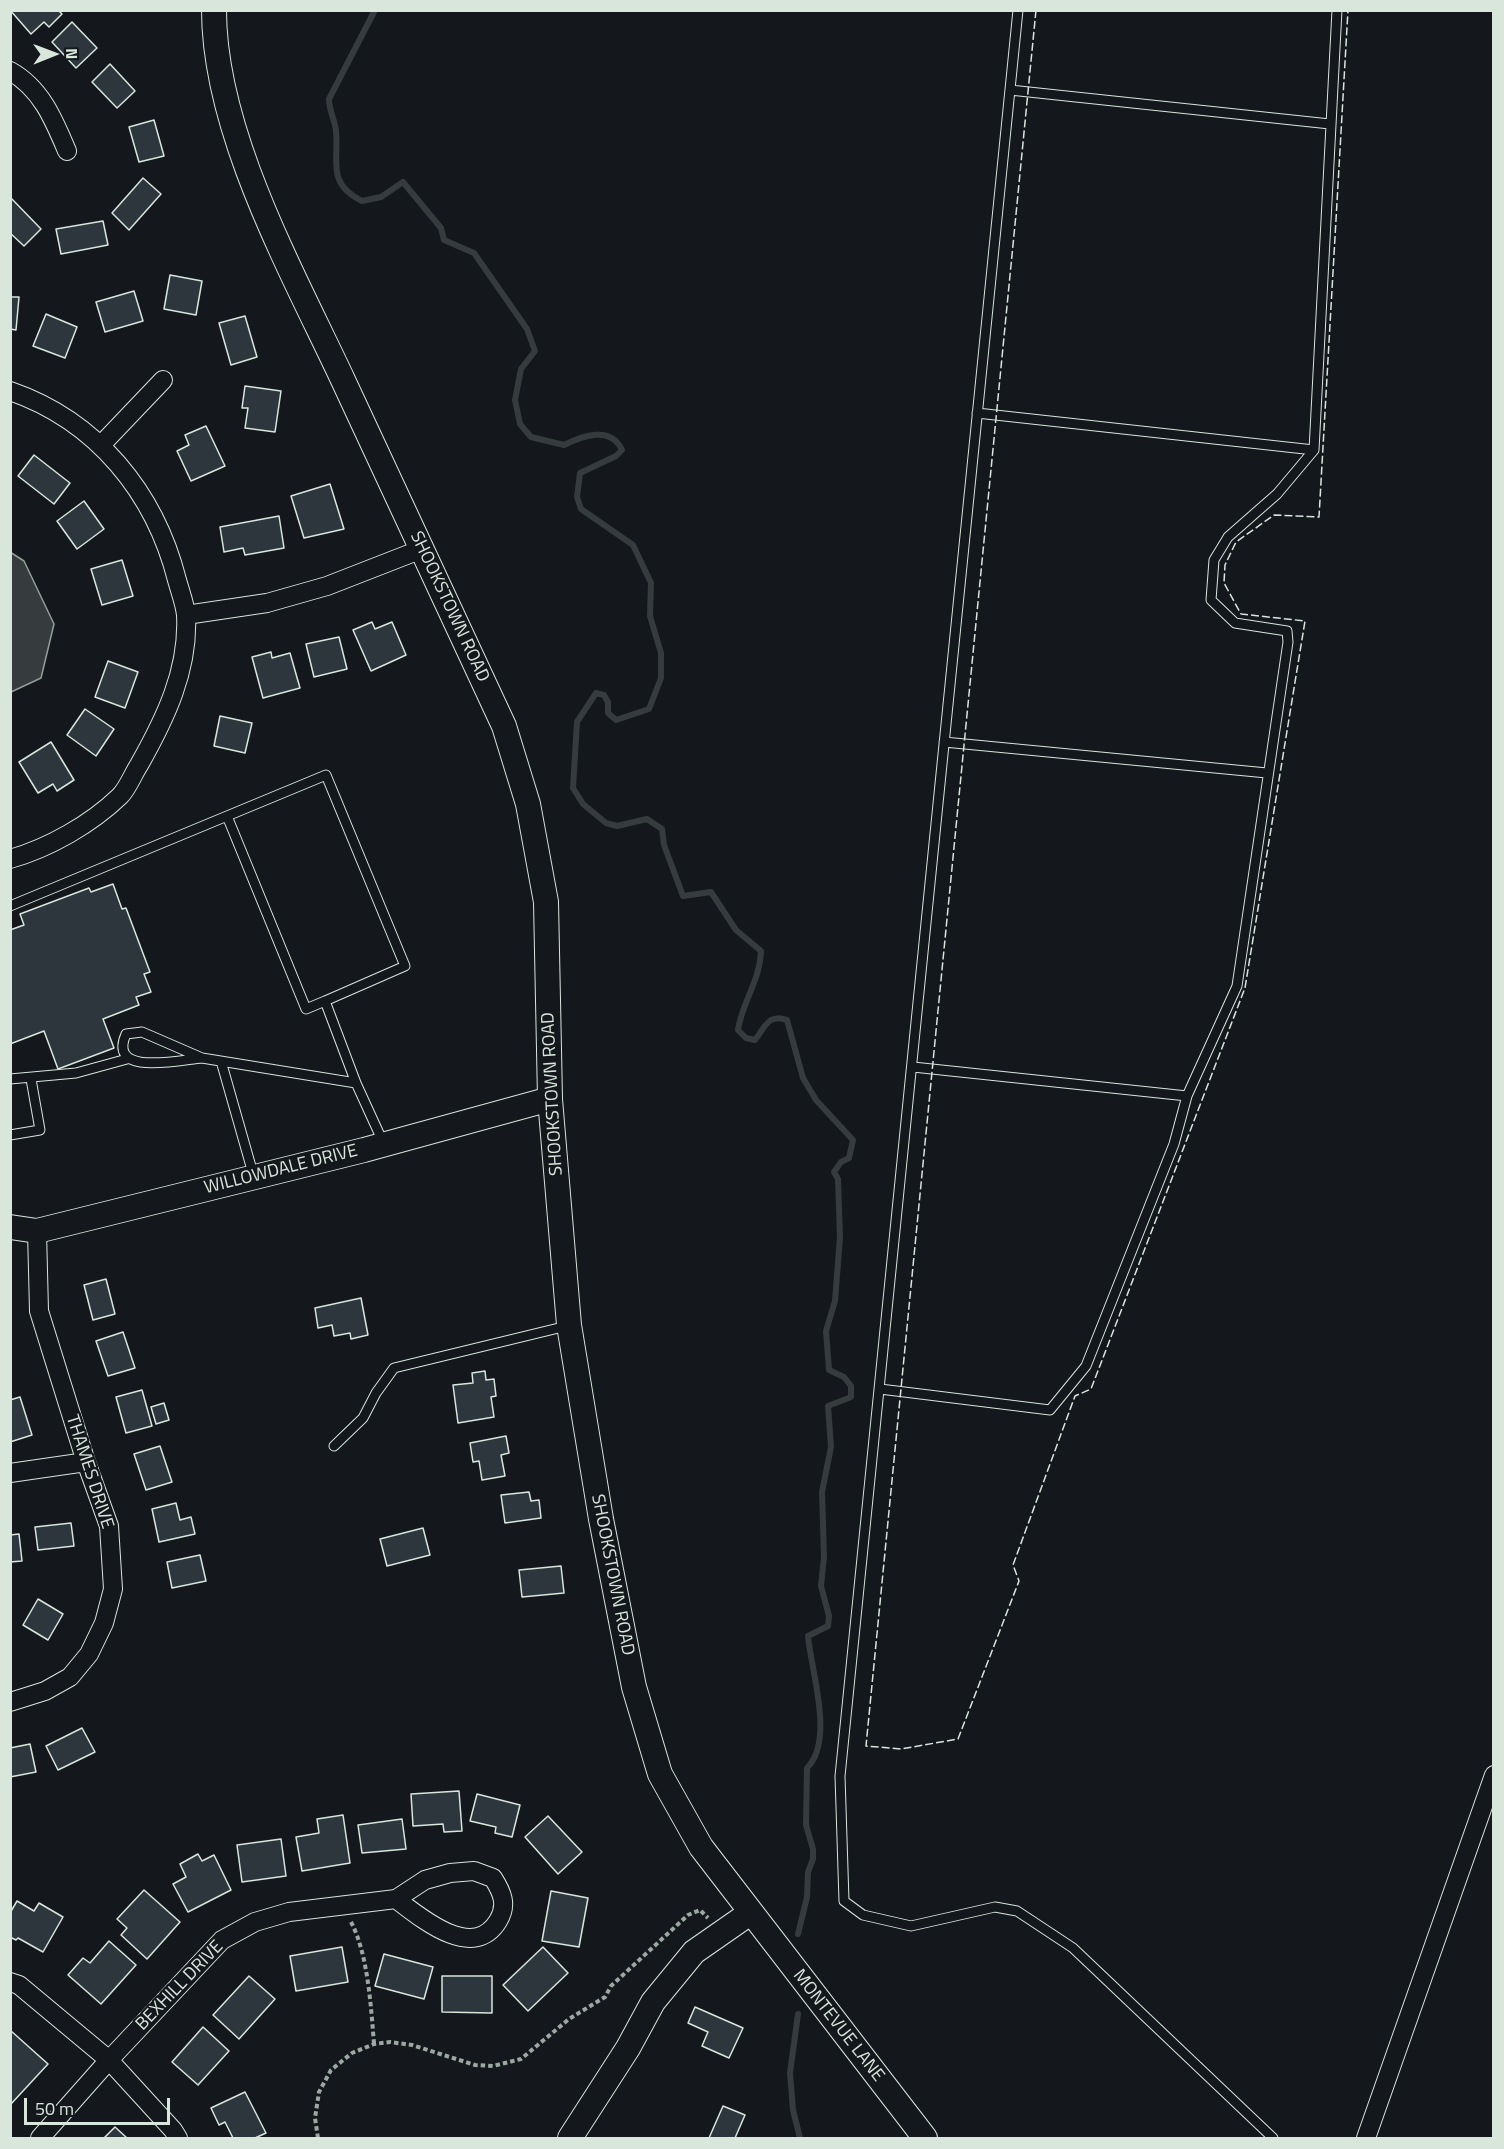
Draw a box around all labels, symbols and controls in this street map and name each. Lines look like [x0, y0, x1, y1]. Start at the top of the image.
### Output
north arrow [24, 24, 84, 84]
text: N [60, 48, 84, 59]
street label: SHOOKSTOWN ROAD [405, 528, 493, 686]
street label: SHOOKSTOWN ROAD [538, 1012, 568, 1176]
street label: WILLOWDALE DRIVE [202, 1141, 360, 1199]
street label: THAMES DRIVE [60, 1412, 118, 1532]
street label: SHOOKSTOWN ROAD [586, 1493, 638, 1657]
street label: BEXHILL DRIVE [132, 1937, 228, 2035]
street label: MONTEVUE LANE [788, 1966, 888, 2086]
scale bar [27, 2086, 172, 2124]
text: 50 m [35, 2095, 74, 2122]

